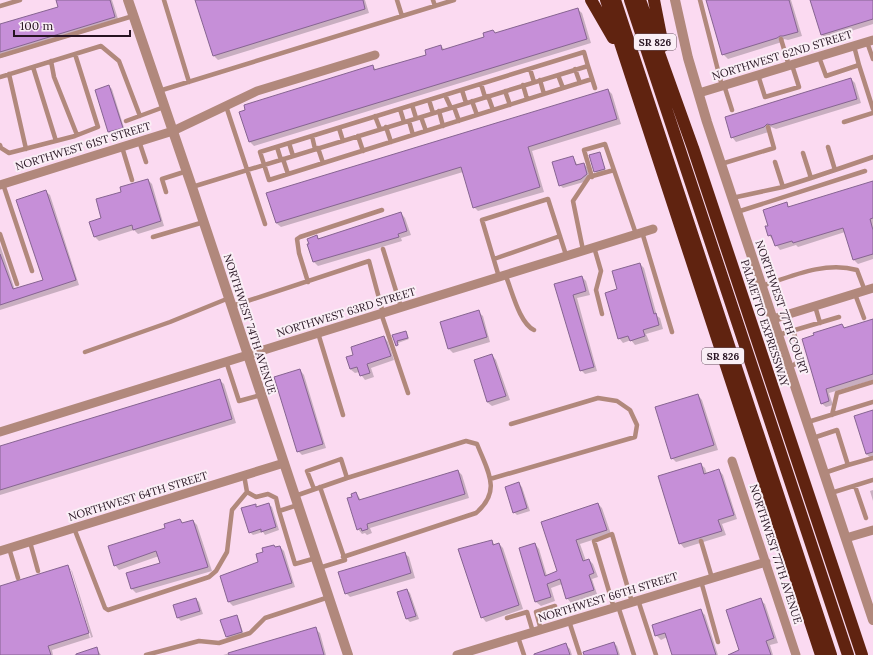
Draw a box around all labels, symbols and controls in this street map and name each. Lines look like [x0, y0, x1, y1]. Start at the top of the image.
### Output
scale bar [14, 12, 130, 38]
text: 100 m [20, 18, 53, 33]
street label: NORTHWEST 62ND STREET [710, 27, 854, 83]
road number: SR 826 [634, 34, 676, 50]
street label: NORTHWEST 61ST STREET [14, 119, 152, 173]
street label: NORTHWEST 77TH COURT [752, 238, 812, 376]
street label: NORTHWEST 74TH AVENUE [221, 252, 279, 396]
street label: PALMETTO EXPRESSWAY [738, 258, 793, 389]
street label: NORTHWEST 63RD STREET [275, 284, 417, 340]
road number: SR 826 [702, 348, 744, 364]
street label: NORTHWEST 64TH STREET [67, 468, 209, 524]
street label: NORTHWEST 77TH AVENUE [747, 482, 805, 626]
street label: NORTHWEST 66TH STREET [536, 569, 680, 625]

